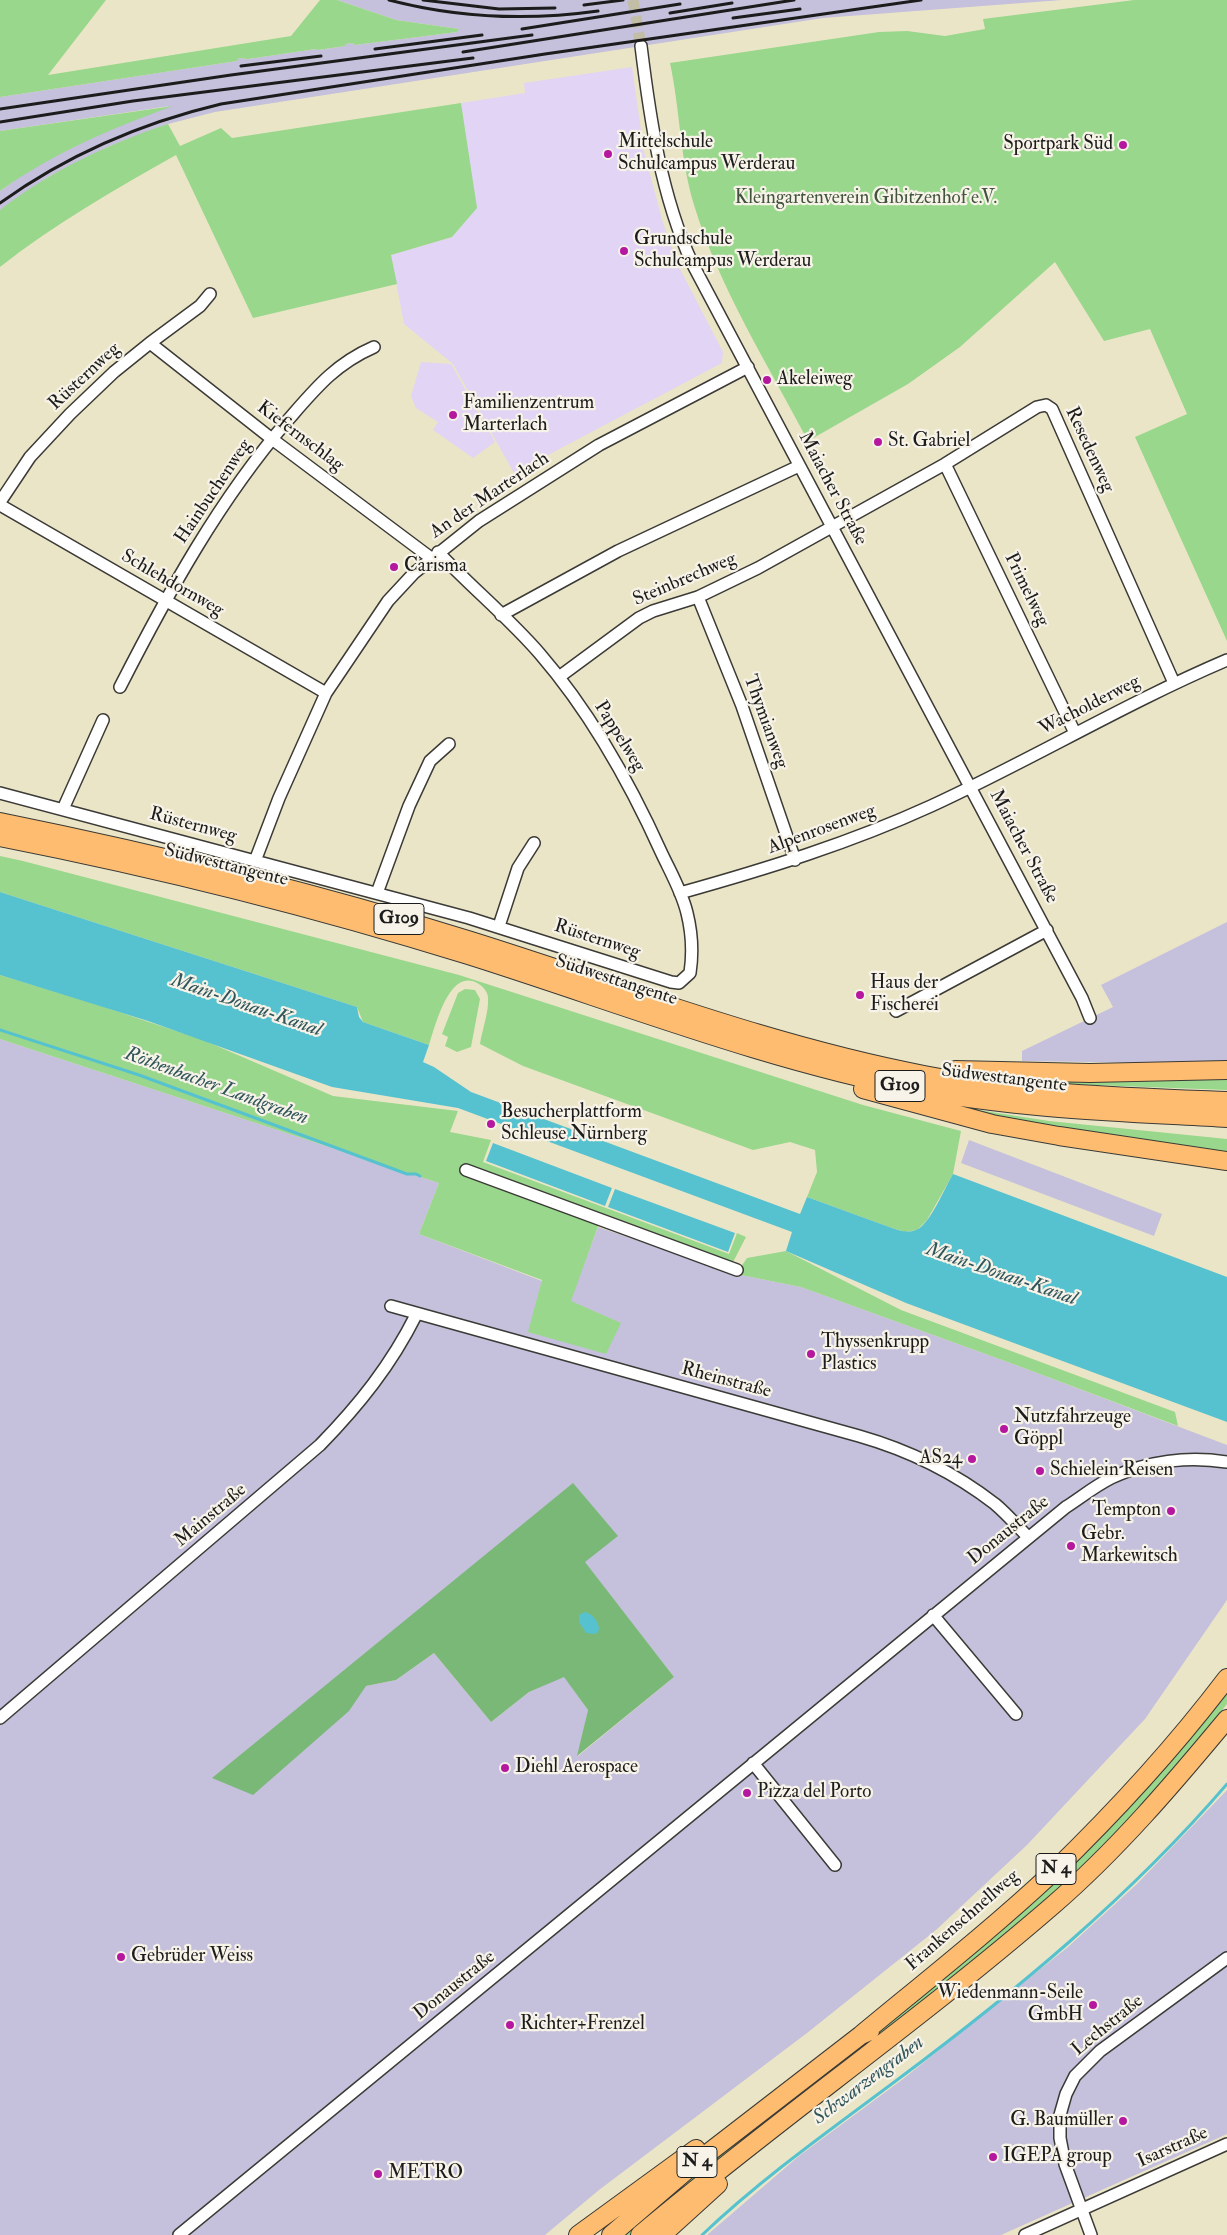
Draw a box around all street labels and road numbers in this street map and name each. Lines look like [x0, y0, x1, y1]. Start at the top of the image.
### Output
street label: Rüsternweg [45, 338, 125, 416]
street label: Kiefernschlag [252, 397, 348, 477]
street label: Resedenweg [1059, 404, 1119, 496]
street label: Maiacher Straße [792, 428, 872, 550]
street label: Hainbuchenweg [171, 435, 257, 549]
street label: An der Marterlach [426, 448, 554, 544]
street label: Schlehdornweg [117, 545, 227, 623]
street label: Steinbrechweg [630, 548, 740, 612]
street label: Primelweg [998, 549, 1054, 631]
street label: Wacholderweg [1036, 671, 1144, 741]
street label: Thymianweg [737, 672, 793, 772]
street label: Pappelweg [588, 697, 650, 777]
street label: Maiacher Straße [983, 786, 1063, 908]
street label: Alpenrosenweg [765, 800, 879, 860]
street label: Rüsternweg [147, 803, 239, 849]
street label: Südwesttangente [162, 840, 290, 892]
road number: G109 [374, 904, 424, 934]
street label: Rüsternweg [551, 915, 643, 965]
street label: Südwesttangente [552, 951, 680, 1011]
street label: Südwesttangente [940, 1060, 1068, 1098]
road number: G109 [875, 1070, 925, 1102]
street label: Rheinstraße [679, 1358, 773, 1404]
street label: Mainstraße [170, 1479, 252, 1553]
street label: Donaustraße [964, 1491, 1054, 1571]
road number: N 4 [1036, 1854, 1076, 1885]
street label: Frankenschnellweg [902, 1865, 1024, 1977]
street label: Donaustraße [410, 1946, 500, 2026]
street label: Lechstraße [1068, 1990, 1148, 2062]
street label: Isarstraße [1134, 2122, 1212, 2174]
road number: N 4 [677, 2146, 717, 2178]

